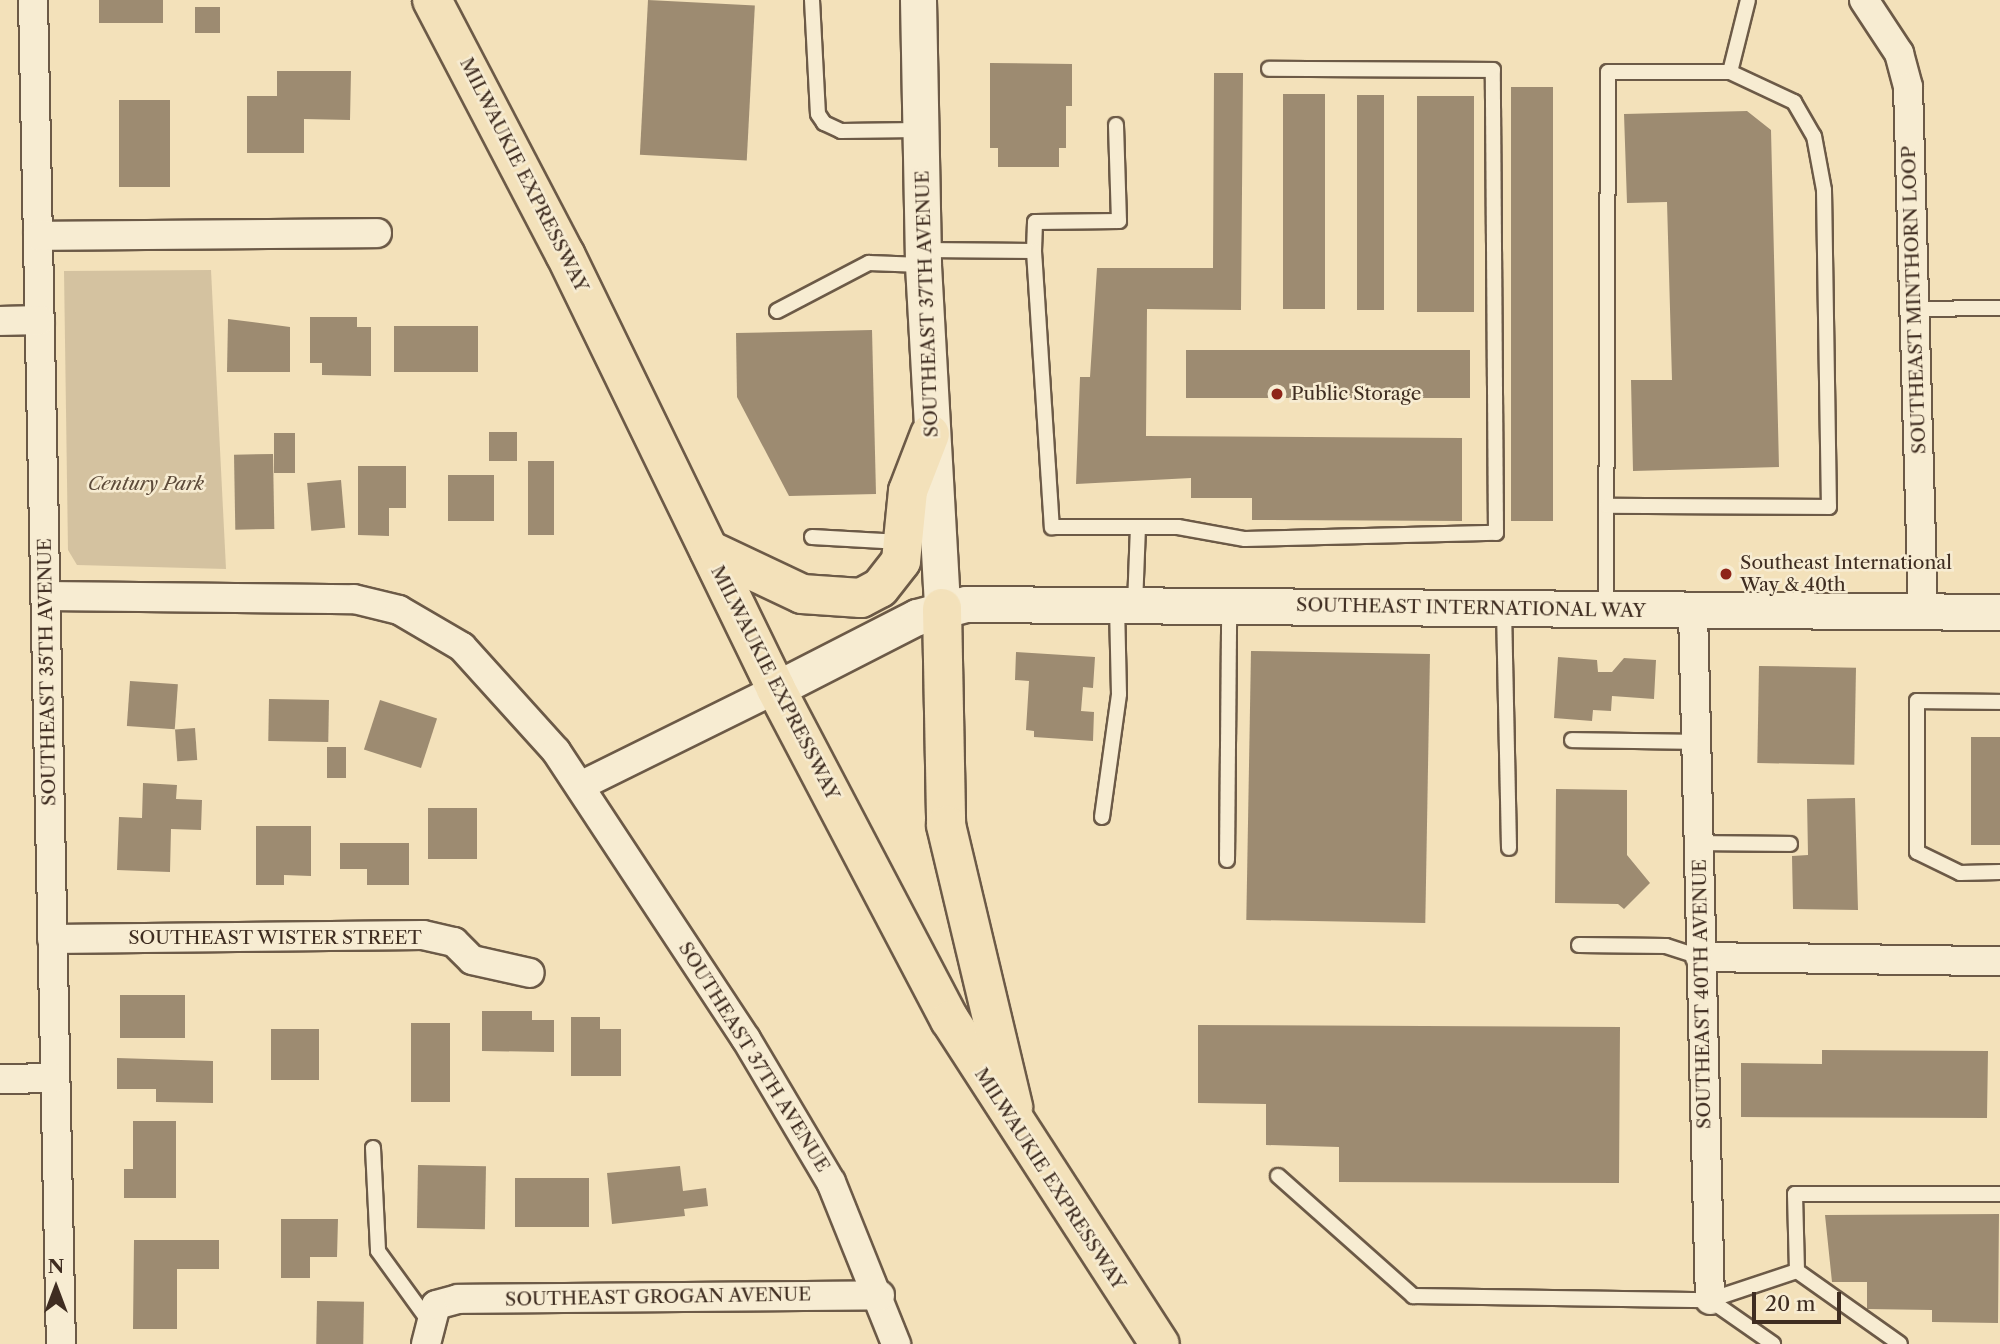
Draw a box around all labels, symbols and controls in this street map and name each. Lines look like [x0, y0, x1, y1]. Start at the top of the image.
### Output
street label: MILWAUKIE EXPRESSWAY [455, 54, 593, 296]
street label: SOUTHEAST MINTHORN LOOP [1897, 145, 1931, 455]
street label: SOUTHEAST 37TH AVENUE [911, 170, 943, 438]
place label: Public Storage [1291, 383, 1421, 405]
marker: Public Storage [1269, 386, 1285, 402]
park label: Century Park [88, 473, 204, 495]
street label: SOUTHEAST 35TH AVENUE [33, 537, 61, 807]
place label: Southeast International Way & 40th [1740, 552, 1952, 596]
street label: MILWAUKIE EXPRESSWAY [706, 562, 844, 804]
marker: Southeast International Way & 40th [1718, 566, 1734, 582]
street label: SOUTHEAST INTERNATIONAL WAY [1295, 594, 1647, 622]
street label: SOUTHEAST 40TH AVENUE [1688, 858, 1716, 1130]
street label: SOUTHEAST WISTER STREET [127, 927, 423, 949]
street label: SOUTHEAST 37TH AVENUE [673, 937, 835, 1177]
street label: MILWAUKIE EXPRESSWAY [970, 1064, 1130, 1294]
north arrow [21, 1253, 91, 1323]
text: N [48, 1255, 64, 1278]
scale bar [1755, 1278, 1844, 1322]
street label: SOUTHEAST GROGAN AVENUE [504, 1283, 812, 1311]
text: 20 m [1765, 1291, 1816, 1316]

